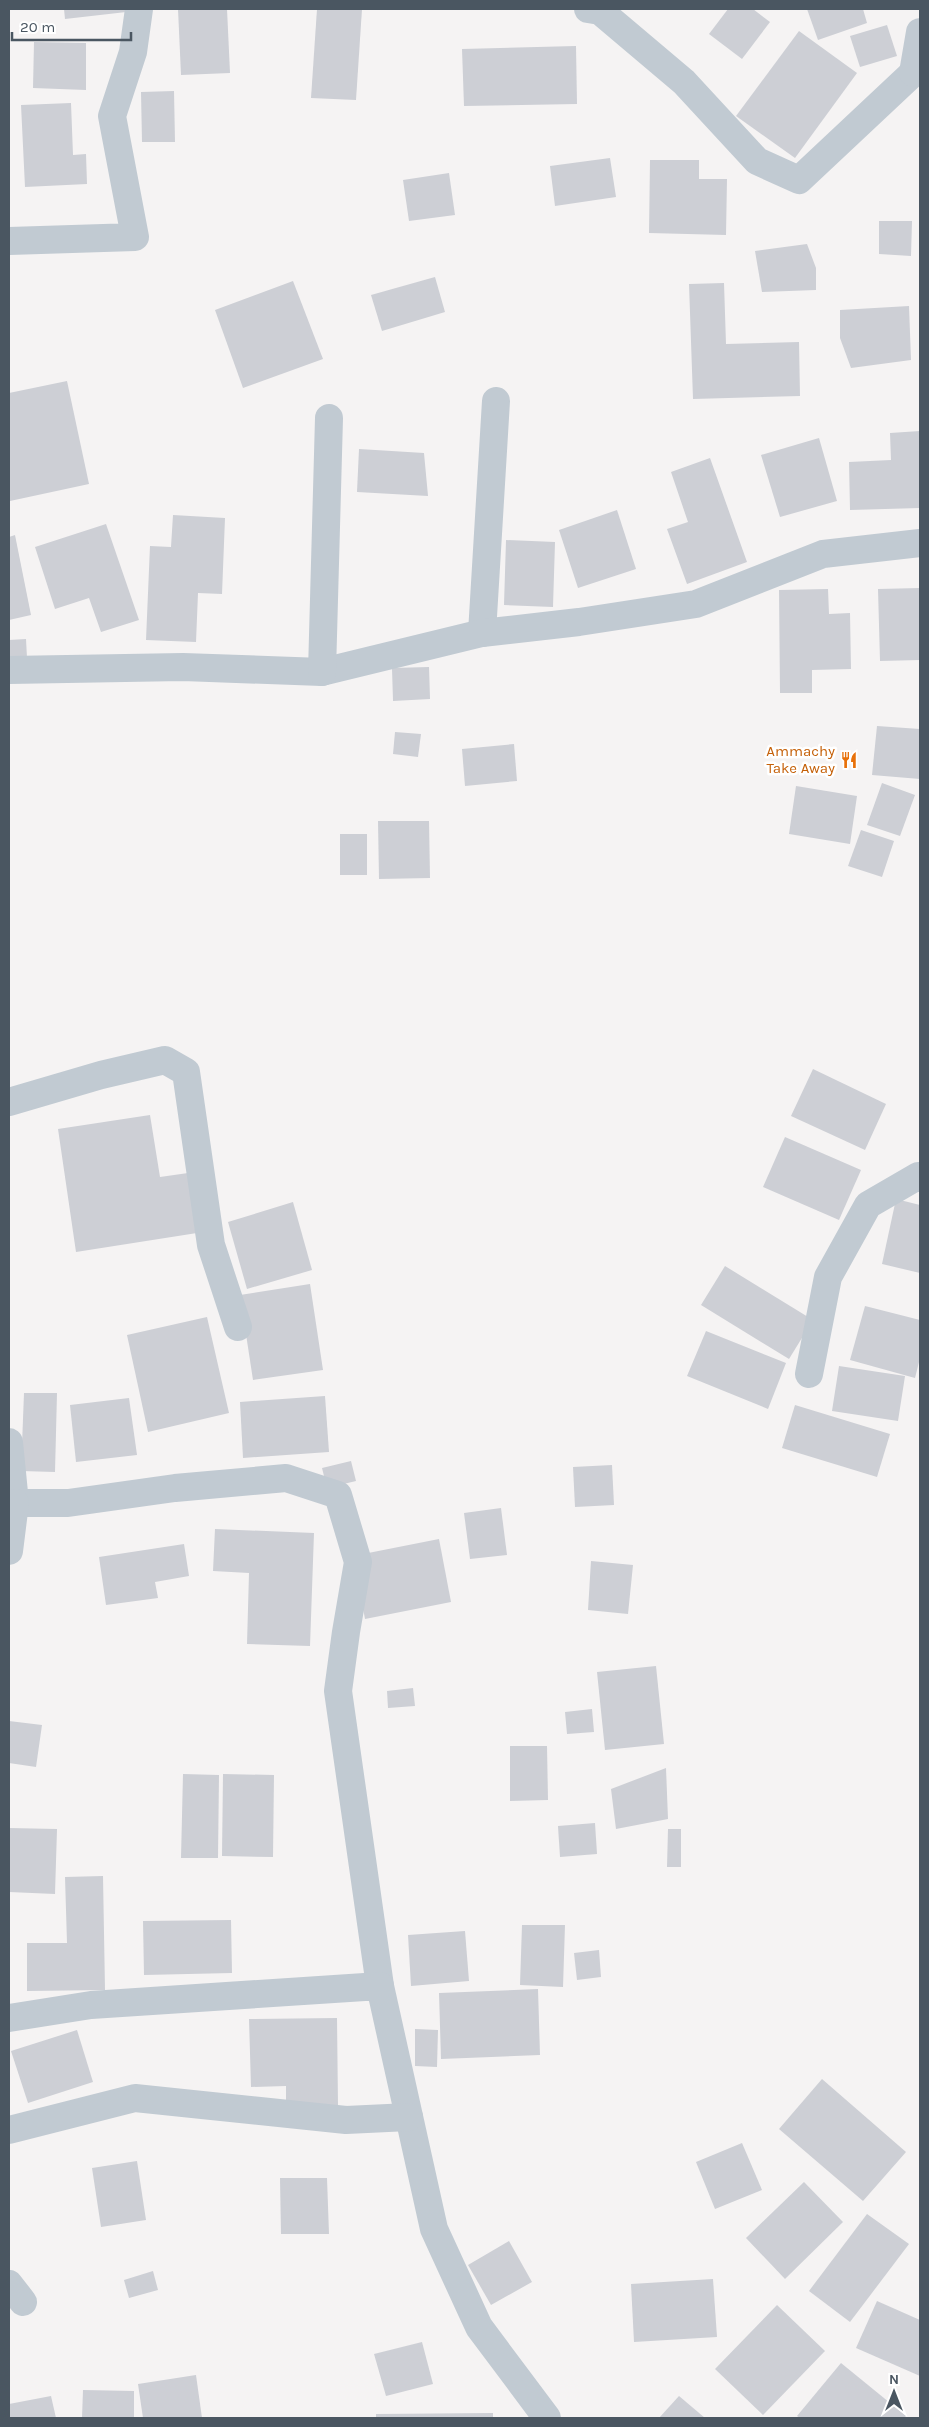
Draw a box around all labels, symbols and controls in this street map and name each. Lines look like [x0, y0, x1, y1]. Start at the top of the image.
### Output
scale bar [12, 10, 131, 42]
text: 20 m [20, 18, 55, 36]
place label: Ammachy Take Away [766, 742, 835, 777]
restaurant icon: Ammachy Take Away [839, 750, 859, 770]
north arrow [869, 2367, 919, 2417]
text: N [889, 2371, 899, 2388]

